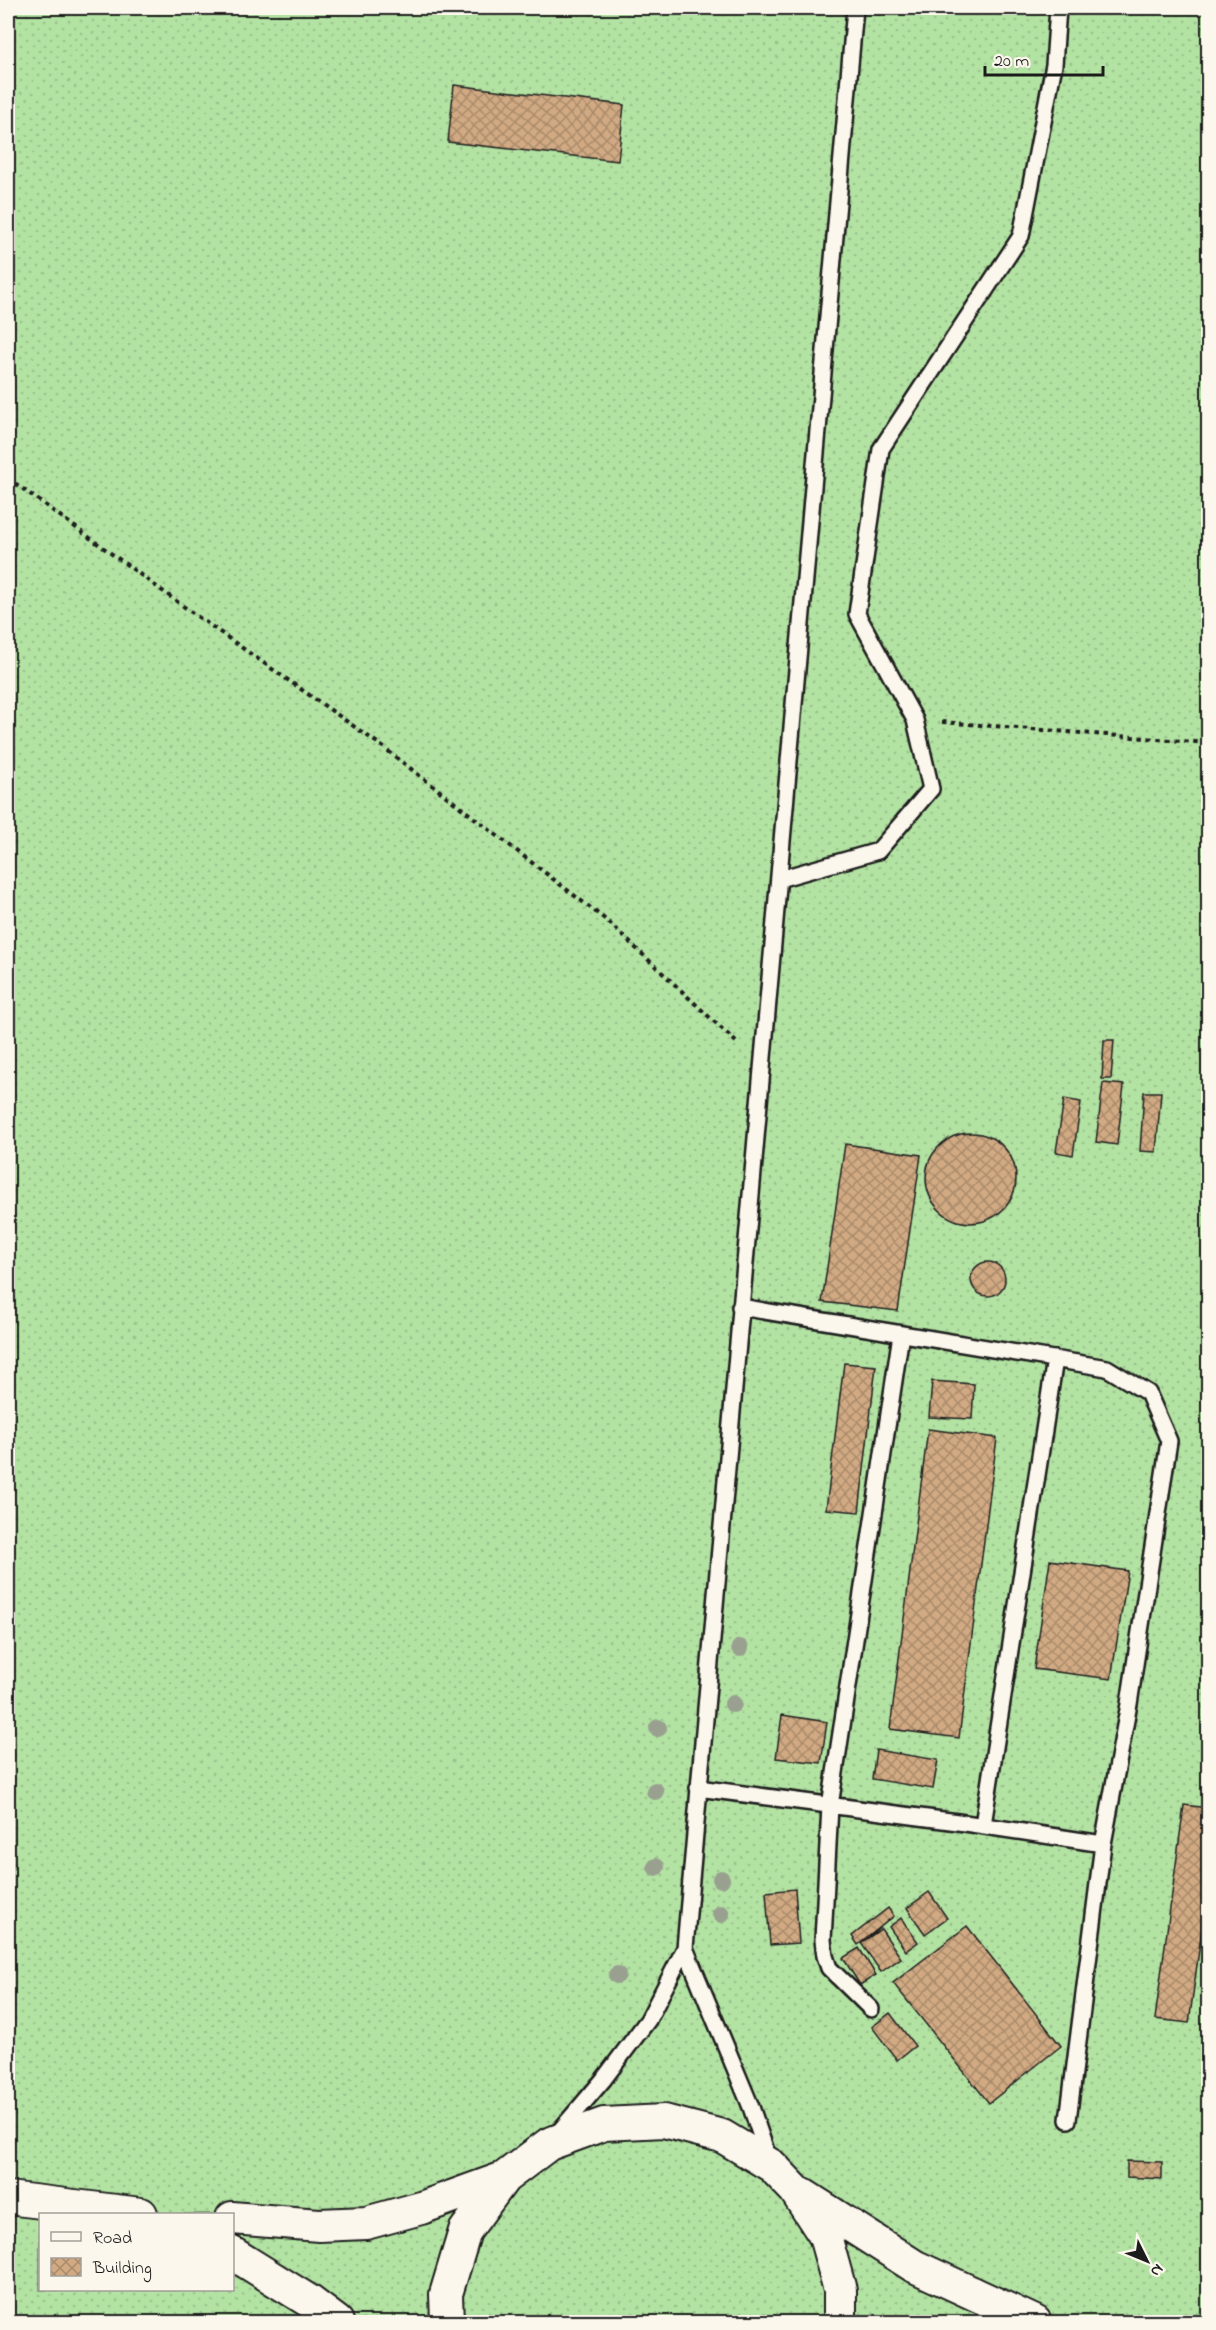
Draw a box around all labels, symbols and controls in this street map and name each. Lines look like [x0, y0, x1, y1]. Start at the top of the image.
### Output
scale bar [985, 39, 1104, 77]
text: 20 m [994, 49, 1029, 75]
legend [39, 2213, 234, 2291]
text: Road [93, 2226, 132, 2252]
north arrow [1117, 2231, 1177, 2291]
text: Building [92, 2256, 152, 2283]
text: N [1144, 2258, 1169, 2282]

